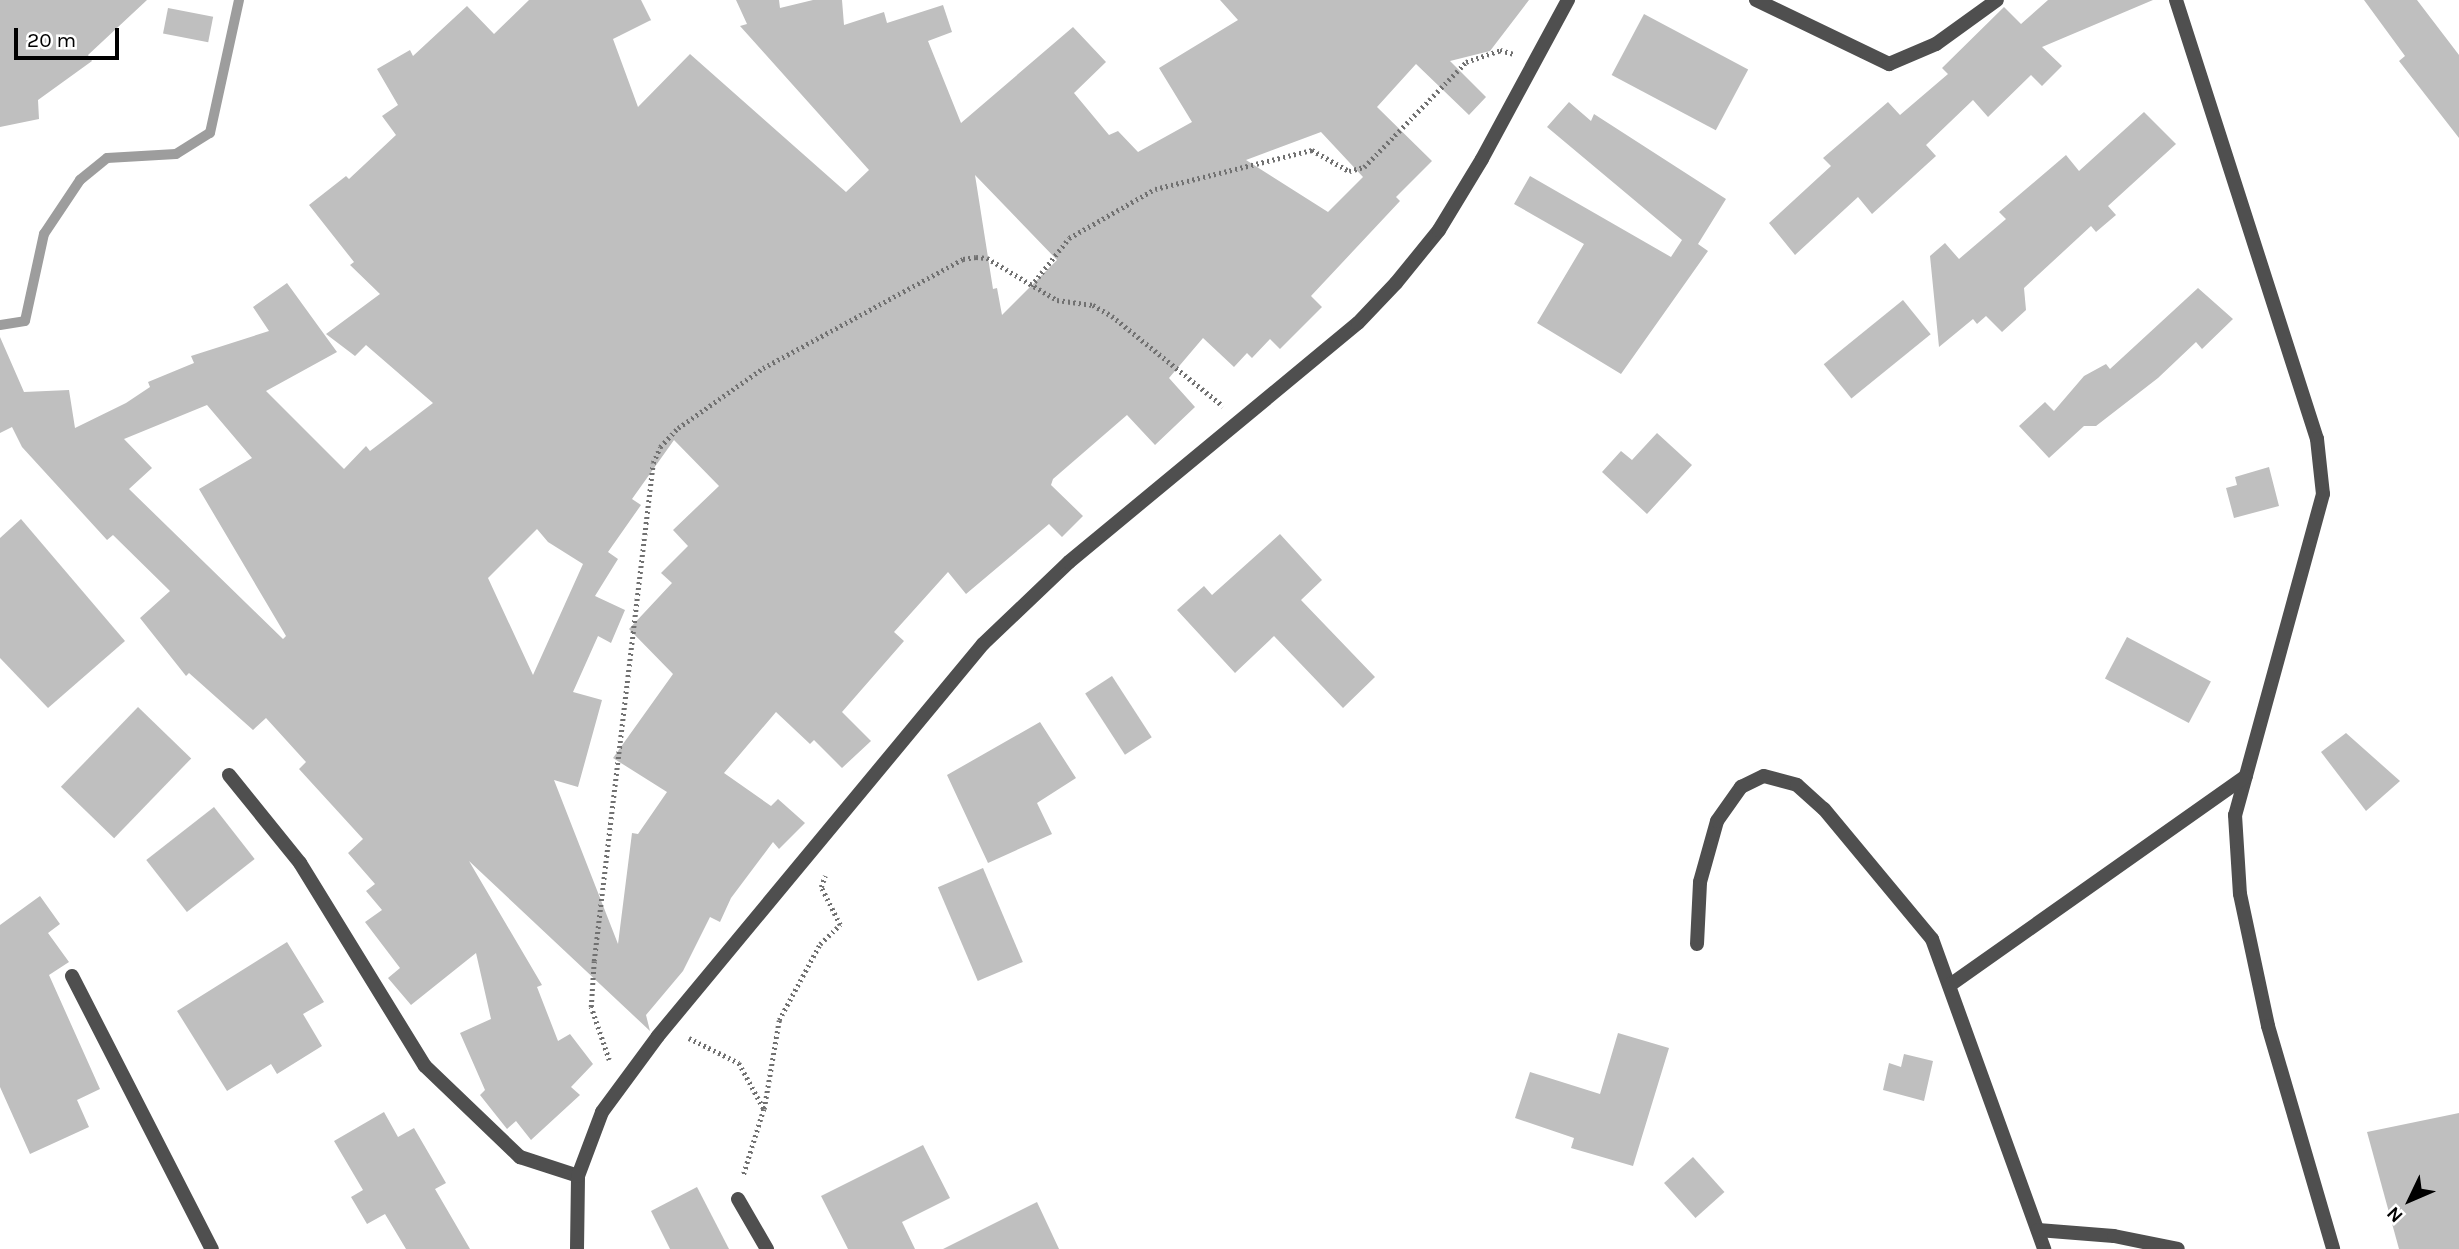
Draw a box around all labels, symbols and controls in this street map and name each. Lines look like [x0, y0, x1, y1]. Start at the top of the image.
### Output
scale bar [18, 14, 122, 58]
text: 20 m [27, 28, 76, 52]
north arrow [2375, 1165, 2445, 1235]
text: N [2382, 1202, 2408, 1227]

